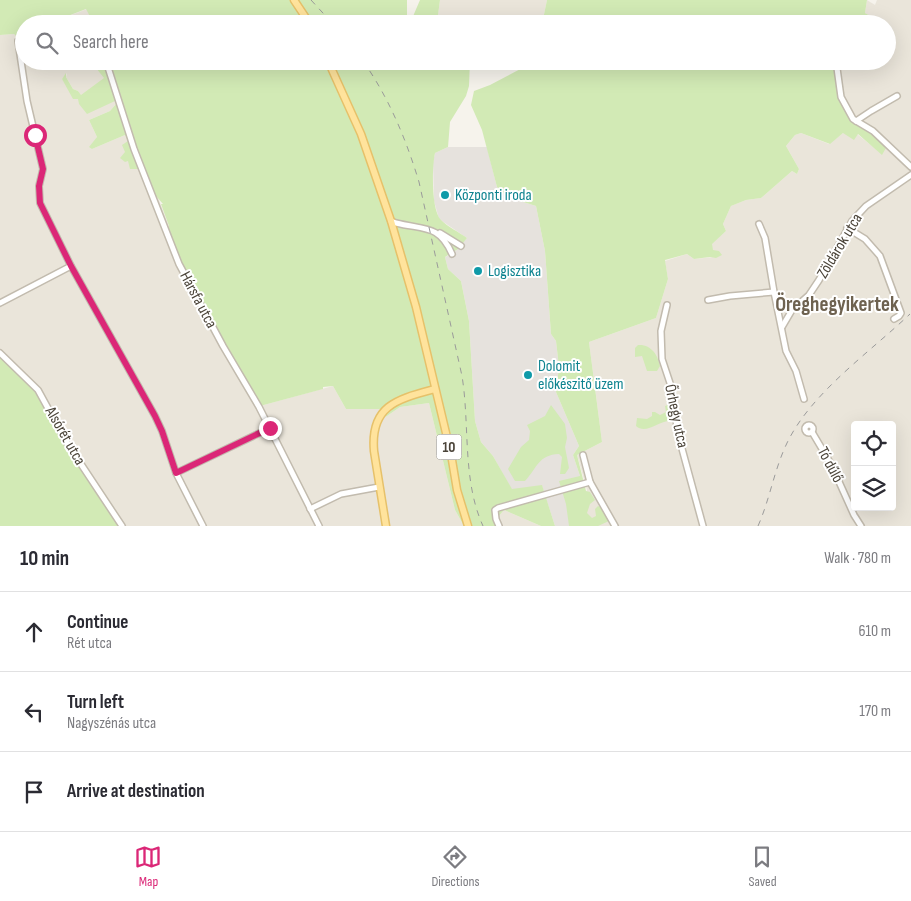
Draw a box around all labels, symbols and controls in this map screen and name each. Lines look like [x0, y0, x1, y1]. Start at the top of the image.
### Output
search box [15, 15, 896, 70]
icon: search [33, 29, 61, 57]
text: Search here [73, 31, 149, 54]
route start [24, 124, 47, 147]
place label: Központi iroda [455, 186, 532, 205]
marker: Központi iroda [439, 189, 451, 201]
street label: Zöldárok utca [813, 210, 867, 282]
place label: Logisztika [488, 262, 541, 281]
marker: Logisztika [472, 265, 484, 277]
street label: Hársfa utca [175, 268, 221, 332]
district label: Öreghegyikertek [775, 292, 899, 317]
place label: Dolomit előkészitő üzem [538, 357, 623, 394]
marker: Dolomit előkészitő üzem [522, 369, 534, 381]
street label: Őrhegy utca [660, 383, 692, 449]
street label: Alsórét utca [40, 403, 89, 469]
route end [259, 417, 282, 440]
map controls [851, 421, 896, 511]
button: locate [851, 421, 896, 466]
road number: 10 [436, 434, 462, 460]
street label: Tó dűlő [813, 444, 847, 486]
button: layers [851, 466, 896, 511]
text: 10 min [20, 546, 69, 571]
text: Walk · 780 m [824, 549, 891, 568]
text: Continue [67, 611, 128, 634]
icon: ahead [20, 618, 48, 646]
text: 610 m [858, 622, 891, 641]
text: Rét utca [67, 634, 112, 653]
text: Turn left [67, 691, 124, 714]
icon: left [20, 698, 48, 726]
text: 170 m [859, 702, 891, 721]
text: Nagyszénás utca [67, 714, 156, 733]
icon: arrive [20, 778, 48, 806]
text: Arrive at destination [67, 780, 205, 803]
tab: Map [134, 843, 162, 890]
tab: Directions [431, 843, 480, 890]
tab: Saved [748, 843, 777, 890]

